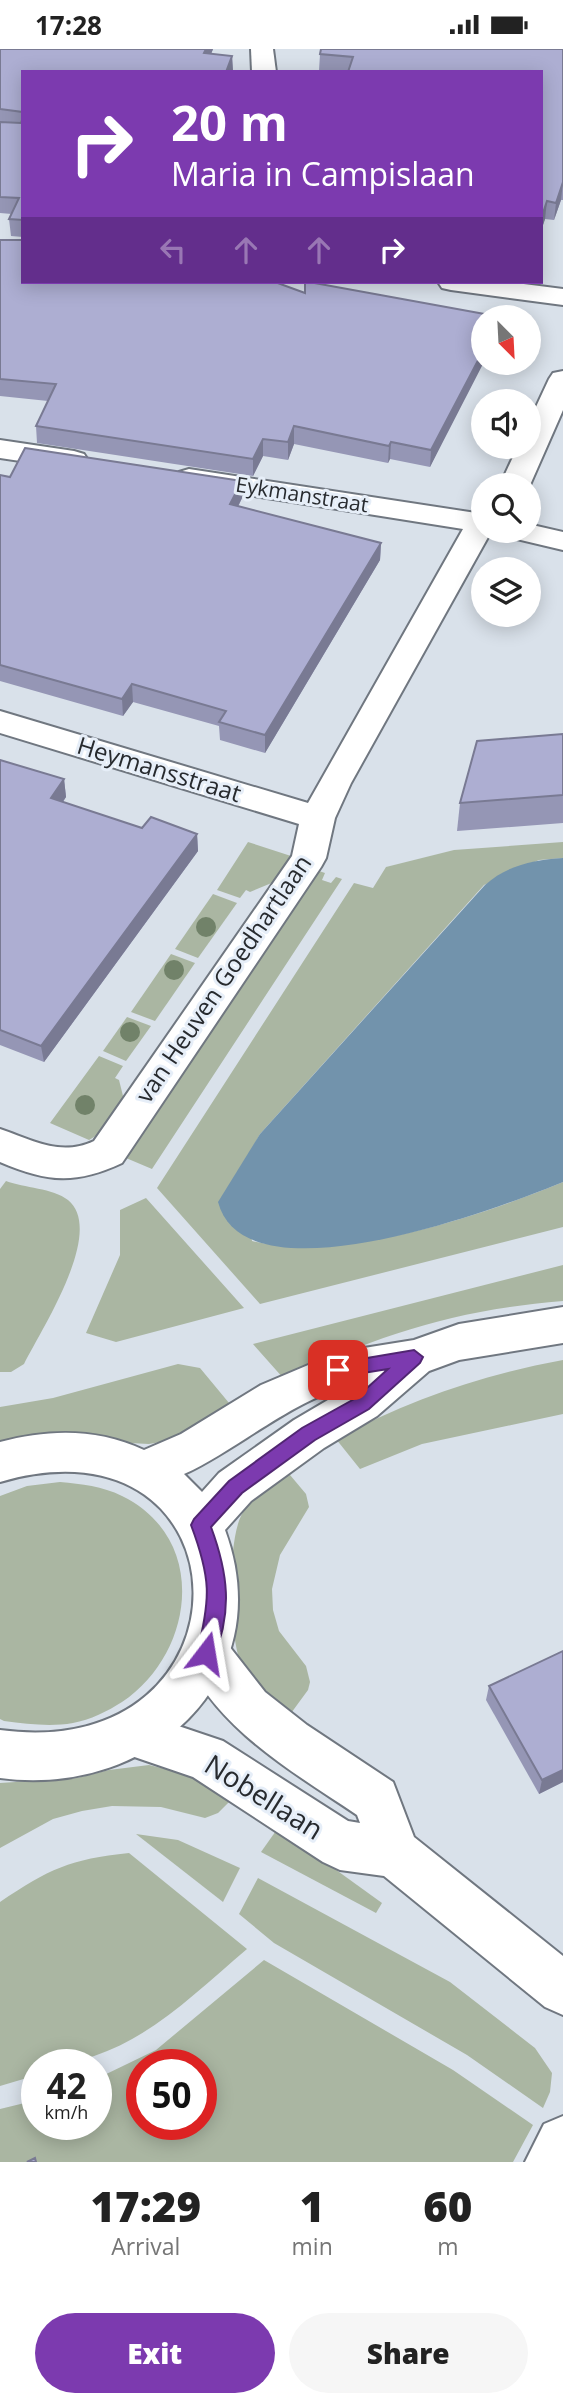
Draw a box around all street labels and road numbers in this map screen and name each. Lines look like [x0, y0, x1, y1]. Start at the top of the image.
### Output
street label: Eykmanstraat [234, 470, 371, 518]
street label: Heymansstraat [73, 728, 246, 809]
street label: van Heuven Goedhartlaan [127, 848, 318, 1109]
street label: Nobellaan [198, 1745, 331, 1848]

